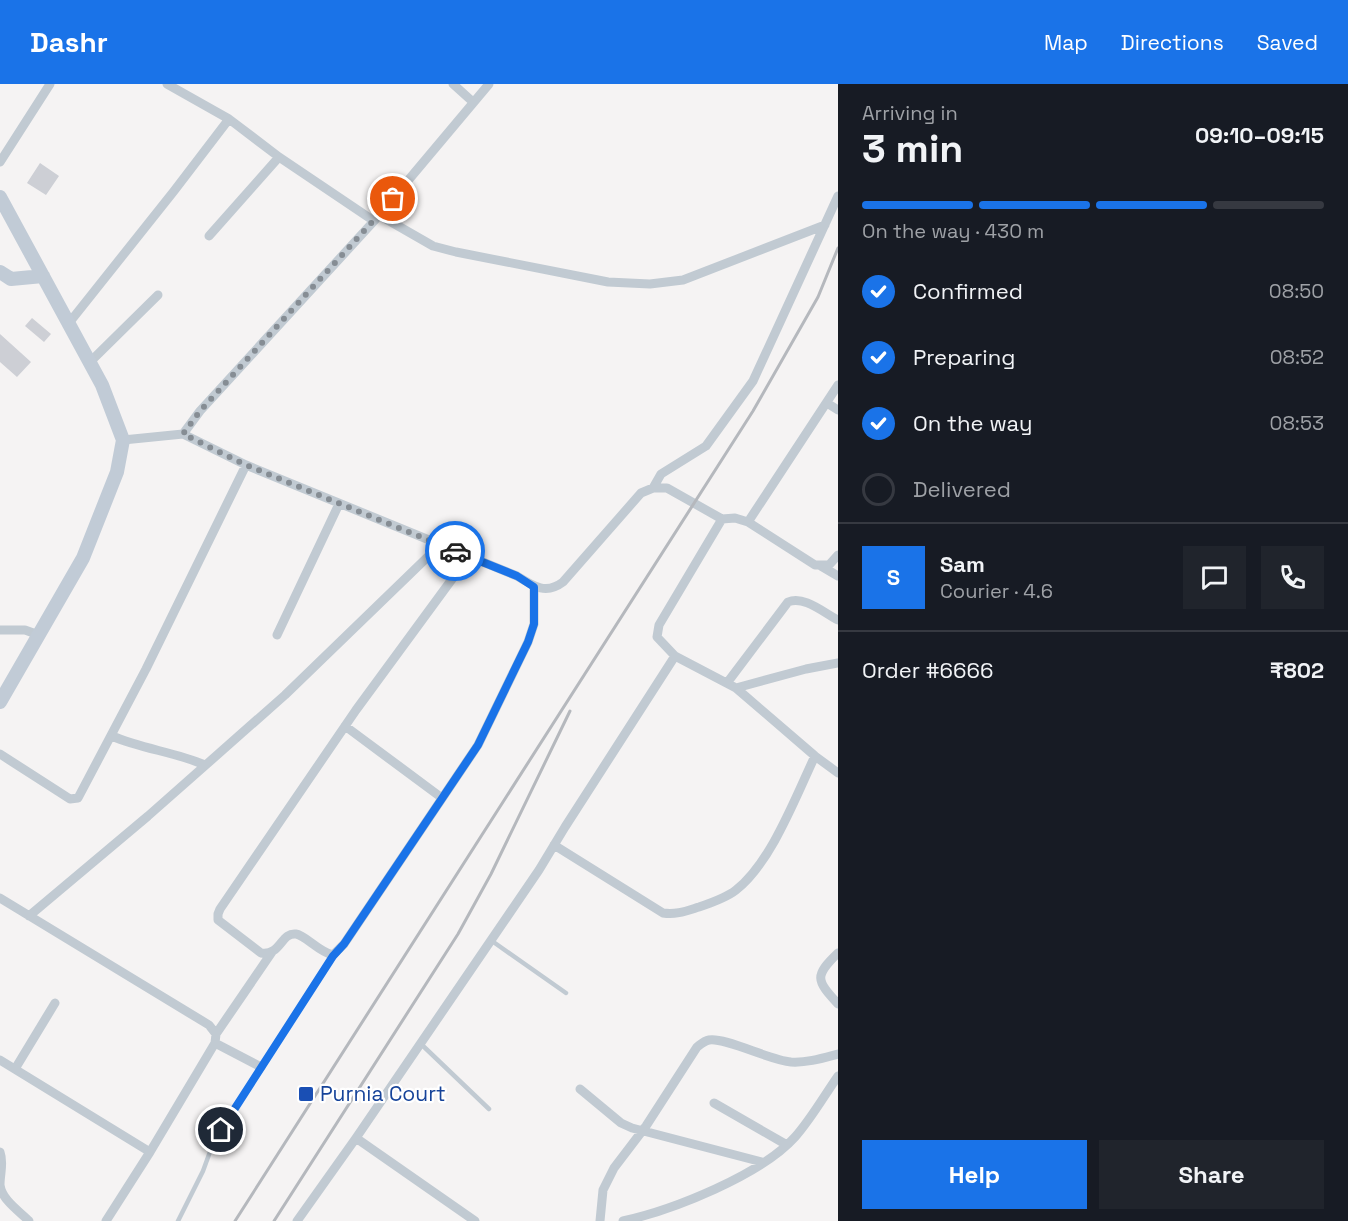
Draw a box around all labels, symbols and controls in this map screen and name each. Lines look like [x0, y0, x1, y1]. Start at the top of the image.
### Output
text: Dashr [30, 24, 108, 60]
text: Map [1044, 29, 1088, 56]
text: Directions [1121, 29, 1224, 56]
text: Saved [1257, 29, 1318, 56]
text: Arriving in [862, 100, 958, 126]
text: 09:10–09:15 [1195, 121, 1324, 149]
text: 3 min [862, 124, 963, 173]
pin [367, 173, 418, 224]
icon: bag [376, 182, 409, 215]
text: On the way · 430 m [862, 218, 1044, 244]
icon: check [862, 275, 895, 308]
text: Confirmed [913, 277, 1023, 305]
text: 08:50 [1269, 278, 1324, 304]
icon: check [862, 341, 895, 374]
text: Preparing [913, 343, 1015, 371]
text: 08:52 [1270, 344, 1324, 370]
icon: check [862, 407, 895, 440]
text: On the way [913, 409, 1032, 437]
text: 08:53 [1270, 410, 1324, 436]
text: Delivered [913, 475, 1011, 503]
courier [425, 521, 485, 581]
icon: car [439, 535, 472, 568]
button: chat [1183, 546, 1246, 609]
button: phone [1261, 546, 1324, 609]
text: Sam [940, 550, 985, 578]
text: S [887, 563, 900, 591]
text: Courier · 4.6 [940, 578, 1053, 604]
text: Order #6666 [862, 656, 993, 684]
text: ₹802 [1270, 656, 1324, 684]
place label: Purnia Court [320, 1080, 446, 1107]
marker: Purnia Court [297, 1085, 315, 1103]
pin [195, 1104, 246, 1155]
icon: home [204, 1113, 237, 1146]
button: Help [862, 1140, 1087, 1209]
button: Share [1099, 1140, 1324, 1209]

